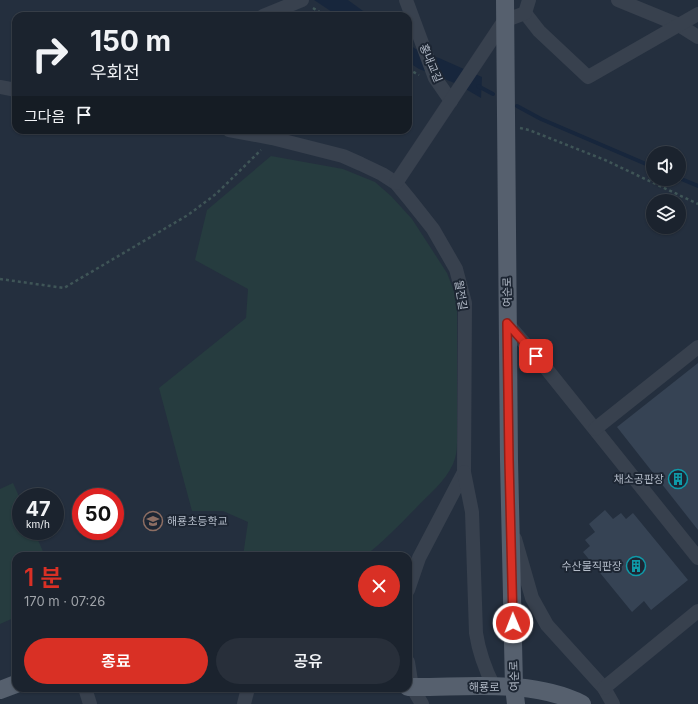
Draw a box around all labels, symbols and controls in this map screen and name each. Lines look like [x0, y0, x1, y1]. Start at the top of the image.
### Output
text: 150 m [90, 24, 171, 58]
icon: right [24, 28, 76, 80]
street label: 홍내교길 [417, 42, 445, 84]
text: 우회전 [90, 62, 140, 83]
icon: arrive [73, 104, 95, 126]
text: 그다음 [24, 107, 65, 126]
map controls [646, 146, 686, 234]
button: sound [646, 146, 686, 186]
button: layers [646, 194, 686, 234]
street label: 여순로 [500, 277, 514, 307]
street label: 월전길 [452, 279, 470, 311]
pin [519, 339, 553, 373]
icon: arrive [525, 345, 547, 367]
building icon: 채소공판장 [667, 468, 689, 490]
place label: 채소공판장 [613, 472, 664, 486]
speed limit sign: 50 [72, 488, 124, 540]
text: 47 [25, 497, 51, 521]
school or university icon: 해룡초등학교 [142, 510, 164, 532]
place label: 해룡초등학교 [167, 514, 228, 528]
text: km/h [26, 518, 50, 530]
building icon: 수산물직판장 [625, 555, 647, 577]
place label: 수산물직판장 [561, 559, 622, 573]
text: 1 분 [24, 563, 62, 592]
button: close [358, 565, 400, 607]
text: 170 m · 07:26 [24, 593, 105, 609]
position arrow [492, 602, 534, 644]
button: 종료 [24, 638, 208, 684]
button: 공유 [216, 638, 400, 684]
street label: 여순로 [506, 661, 522, 691]
street label: 해룡로 [469, 680, 499, 694]

